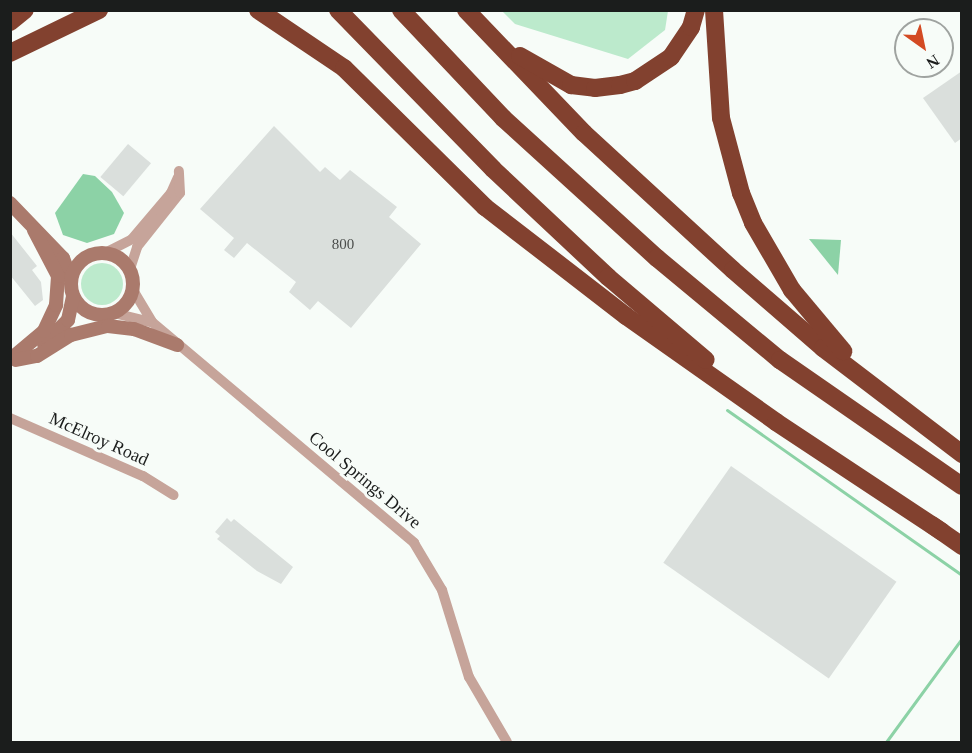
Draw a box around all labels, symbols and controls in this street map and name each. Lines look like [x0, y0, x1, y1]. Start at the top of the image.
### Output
north arrow [894, 18, 954, 78]
text: N [924, 52, 942, 72]
house number: 800 [332, 236, 354, 254]
street label: McElroy Road [46, 407, 152, 471]
street label: Cool Springs Drive [304, 427, 426, 533]

